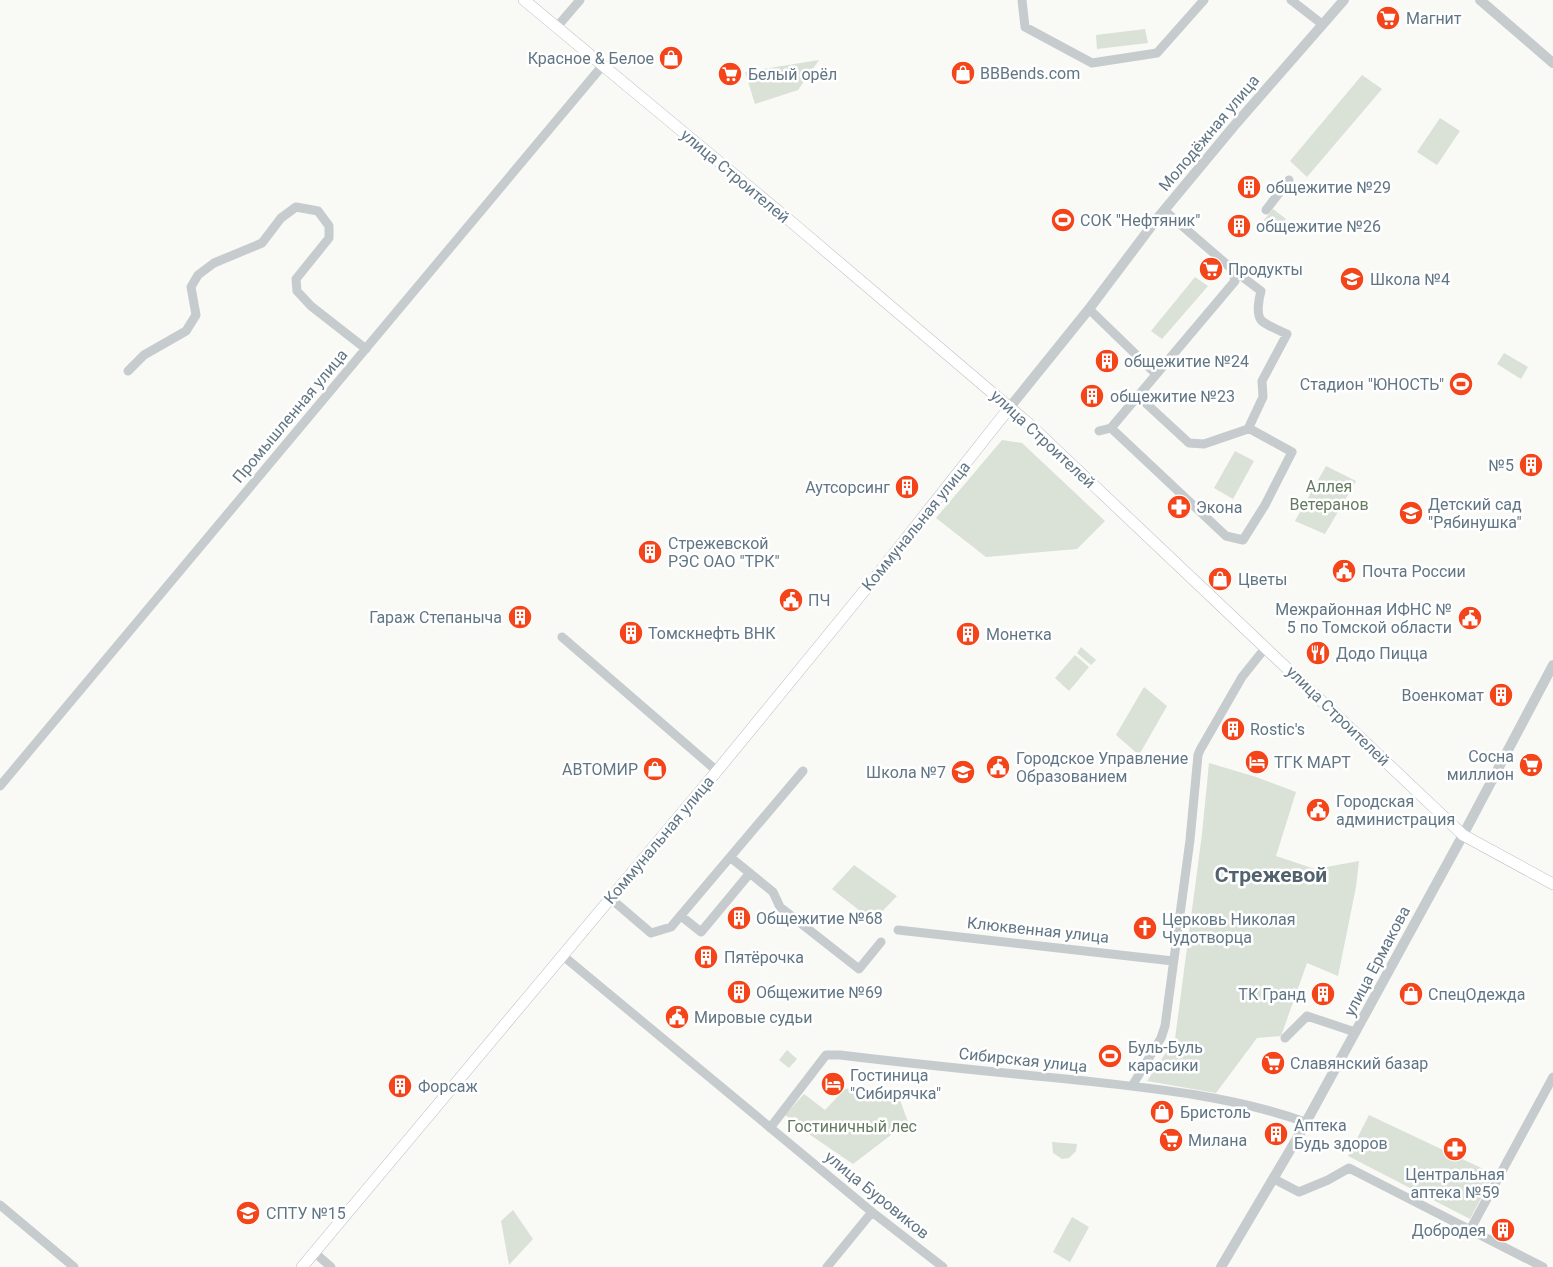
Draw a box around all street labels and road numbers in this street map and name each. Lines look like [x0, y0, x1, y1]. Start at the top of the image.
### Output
street label: Молодёжная улица [1155, 71, 1263, 195]
street label: улица Строителей [677, 125, 793, 227]
street label: Промышленная улица [229, 345, 351, 487]
street label: улица Строителей [987, 386, 1099, 492]
street label: Коммунальная улица [858, 457, 974, 595]
street label: улица Строителей [1283, 662, 1393, 770]
street label: Коммунальная улица [600, 772, 718, 908]
street label: улица Ермакова [1340, 903, 1414, 1019]
street label: Клюквенная улица [966, 913, 1110, 947]
street label: Сибирская улица [958, 1044, 1088, 1076]
street label: улица Буровиков [821, 1147, 933, 1243]

